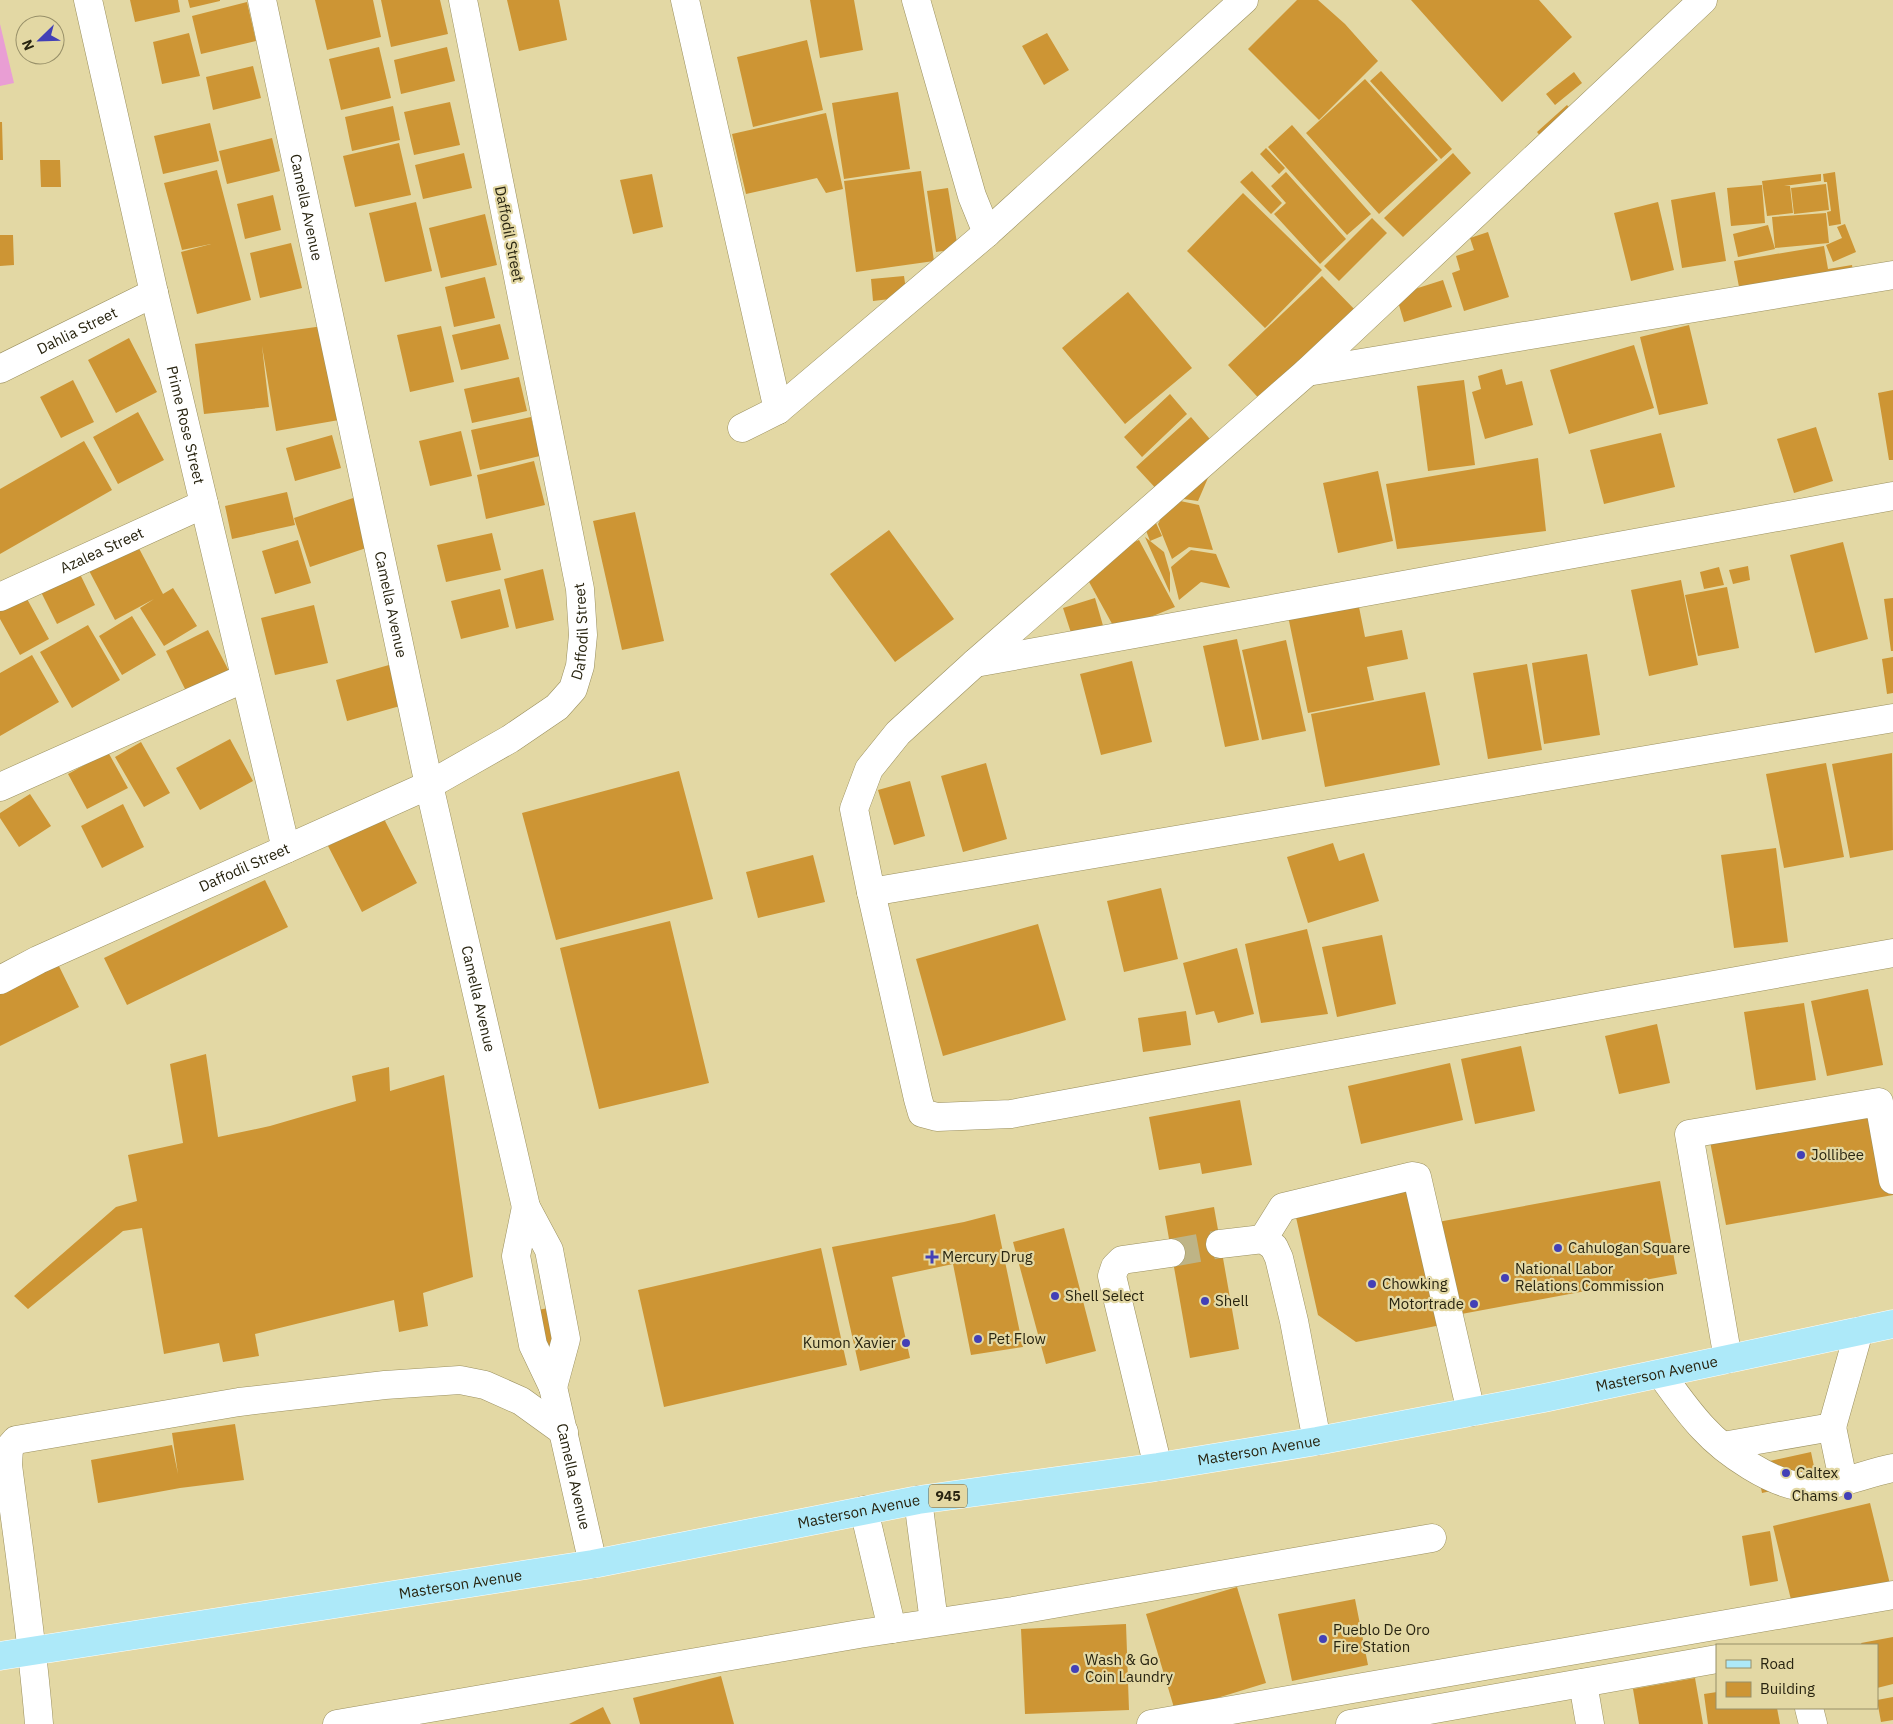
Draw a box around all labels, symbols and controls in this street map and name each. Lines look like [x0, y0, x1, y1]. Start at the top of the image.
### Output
north arrow [15, 15, 65, 65]
text: N [18, 37, 38, 53]
street label: Camella Avenue [286, 152, 327, 262]
street label: Daffodil Street [491, 184, 528, 284]
street label: Dahlia Street [34, 303, 120, 358]
street label: Prime Rose Street [163, 364, 209, 486]
street label: Azalea Street [57, 523, 147, 577]
street label: Camella Avenue [371, 549, 412, 659]
street label: Daffodil Street [566, 581, 592, 682]
street label: Daffodil Street [196, 839, 293, 896]
street label: Camella Avenue [457, 944, 500, 1054]
place label: Jollibee [1811, 1145, 1864, 1164]
marker: Jollibee [1795, 1149, 1807, 1161]
place label: Cahulogan Square [1568, 1238, 1690, 1257]
marker: Cahulogan Square [1552, 1242, 1564, 1254]
place label: Mercury Drug [942, 1247, 1033, 1266]
marker: Mercury Drug [926, 1251, 938, 1263]
place label: National Labor Relations Commission [1515, 1259, 1664, 1295]
marker: National Labor Relations Commission [1499, 1272, 1511, 1284]
place label: Chowking [1382, 1274, 1448, 1293]
marker: Chowking [1366, 1278, 1378, 1290]
place label: Shell Select [1065, 1286, 1144, 1305]
marker: Shell Select [1049, 1290, 1061, 1302]
place label: Shell [1215, 1291, 1249, 1310]
place label: Motortrade [1389, 1294, 1464, 1313]
marker: Shell [1199, 1295, 1211, 1307]
marker: Motortrade [1468, 1298, 1480, 1310]
place label: Pet Flow [988, 1329, 1047, 1348]
place label: Kumon Xavier [803, 1333, 896, 1352]
marker: Pet Flow [972, 1333, 984, 1345]
marker: Kumon Xavier [900, 1337, 912, 1349]
street label: Masterson Avenue [1594, 1351, 1719, 1396]
street label: Camella Avenue [553, 1421, 595, 1532]
street label: Masterson Avenue [1196, 1431, 1322, 1469]
place label: Caltex [1796, 1463, 1839, 1482]
marker: Caltex [1780, 1467, 1792, 1479]
road number: 945 [929, 1484, 967, 1508]
place label: Chams [1792, 1486, 1838, 1505]
street label: Masterson Avenue [796, 1490, 922, 1533]
marker: Chams [1842, 1490, 1854, 1502]
street label: Masterson Avenue [398, 1565, 523, 1603]
place label: Pueblo De Oro Fire Station [1333, 1620, 1430, 1656]
marker: Pueblo De Oro Fire Station [1317, 1633, 1329, 1645]
legend [1716, 1644, 1878, 1709]
place label: Wash & Go Coin Laundry [1085, 1650, 1173, 1686]
text: Road [1760, 1654, 1795, 1673]
marker: Wash & Go Coin Laundry [1069, 1663, 1081, 1675]
text: Building [1760, 1679, 1815, 1698]

